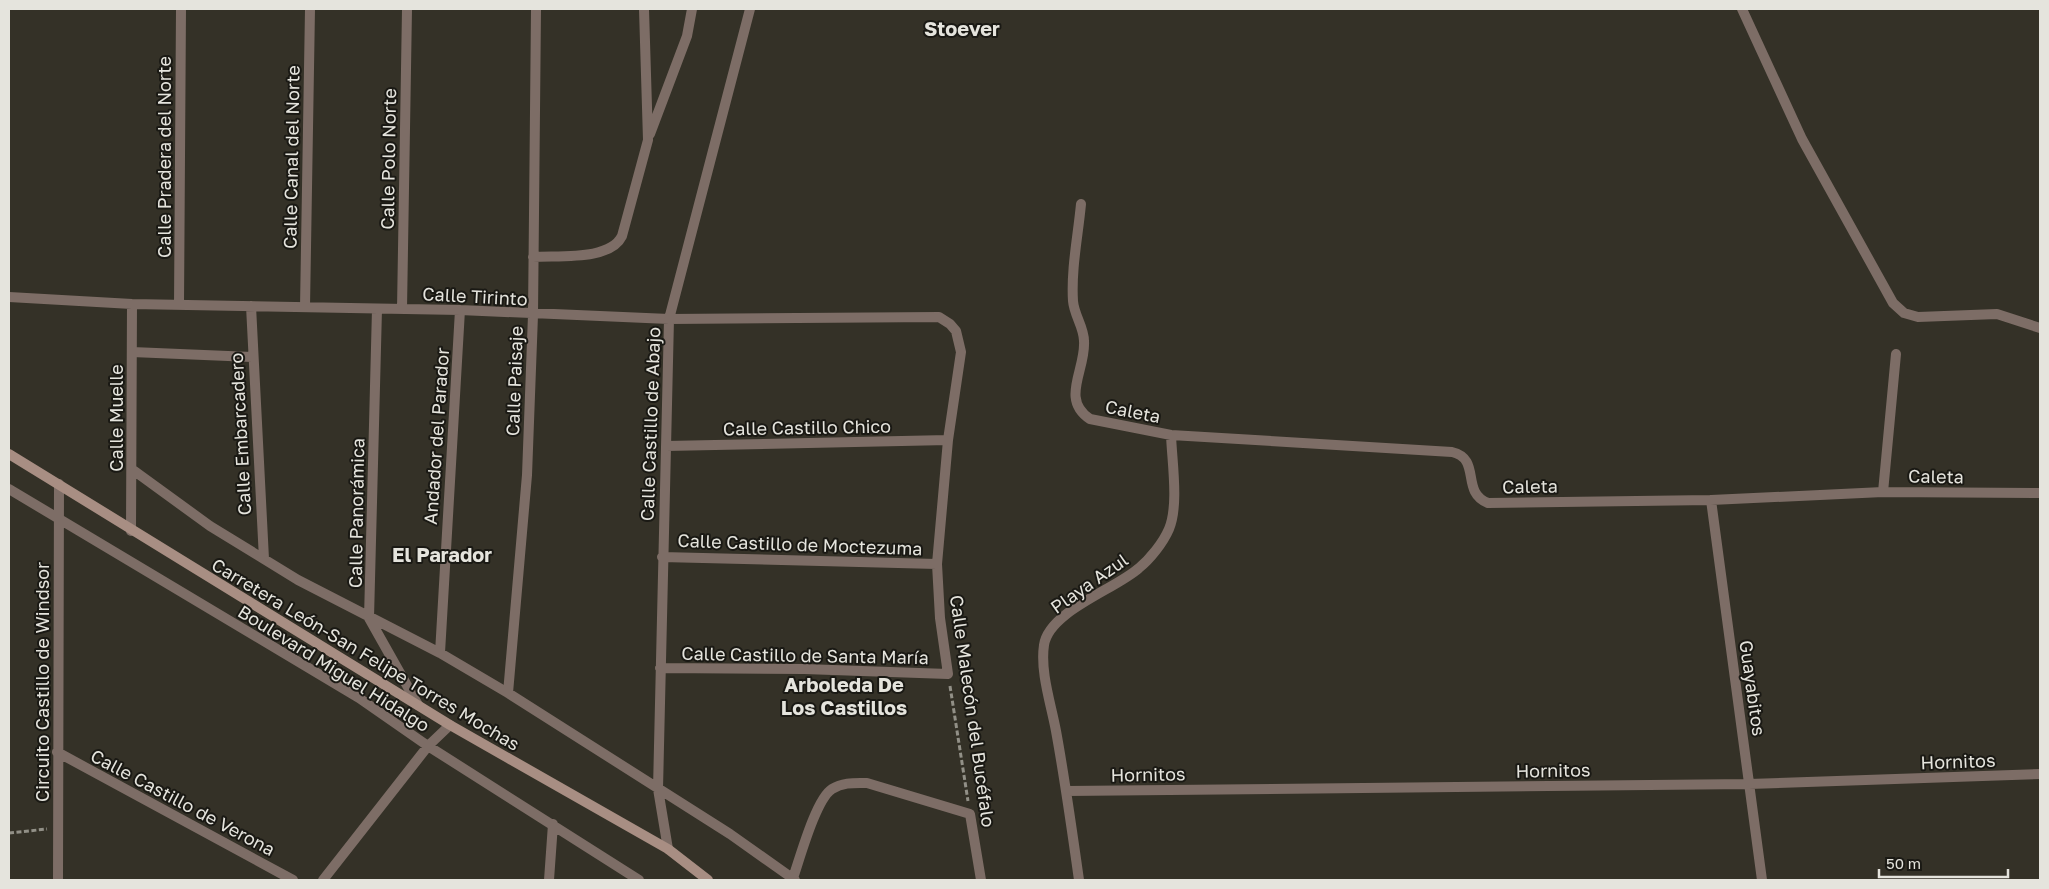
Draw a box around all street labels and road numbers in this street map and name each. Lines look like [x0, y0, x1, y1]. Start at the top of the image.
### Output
street label: Calle Pradera del Norte [153, 56, 175, 258]
street label: Calle Canal del Norte [278, 65, 304, 249]
street label: Calle Polo Norte [376, 88, 400, 230]
street label: Calle Tirinto [422, 282, 528, 310]
street label: Calle Paisaje [501, 326, 527, 436]
street label: Calle Castillo de Abajo [636, 327, 664, 521]
street label: Andador del Parador [419, 347, 453, 525]
street label: Calle Embarcadero [225, 352, 255, 516]
street label: Calle Muelle [105, 364, 127, 472]
street label: Caleta [1104, 395, 1162, 427]
street label: Calle Castillo Chico [723, 415, 891, 439]
street label: Calle Panorámica [344, 438, 368, 588]
street label: Caleta [1908, 465, 1964, 487]
street label: Caleta [1502, 475, 1558, 497]
street label: Calle Castillo de Moctezuma [677, 529, 923, 559]
street label: Playa Azul [1046, 548, 1132, 618]
street label: Carretera León-San Felipe Torres Mochas [208, 553, 524, 755]
street label: Circuito Castillo de Windsor [31, 562, 53, 802]
street label: Calle Malecón del Bucéfalo [946, 594, 1000, 828]
street label: Boulevard Miguel Hidalgo [234, 600, 434, 736]
street label: Guayabitos [1735, 639, 1771, 737]
street label: Calle Castillo de Santa María [681, 642, 929, 668]
street label: Calle Castillo de Verona [87, 744, 279, 860]
street label: Hornitos [1920, 749, 1996, 773]
street label: Hornitos [1515, 758, 1591, 782]
street label: Hornitos [1110, 762, 1186, 786]

